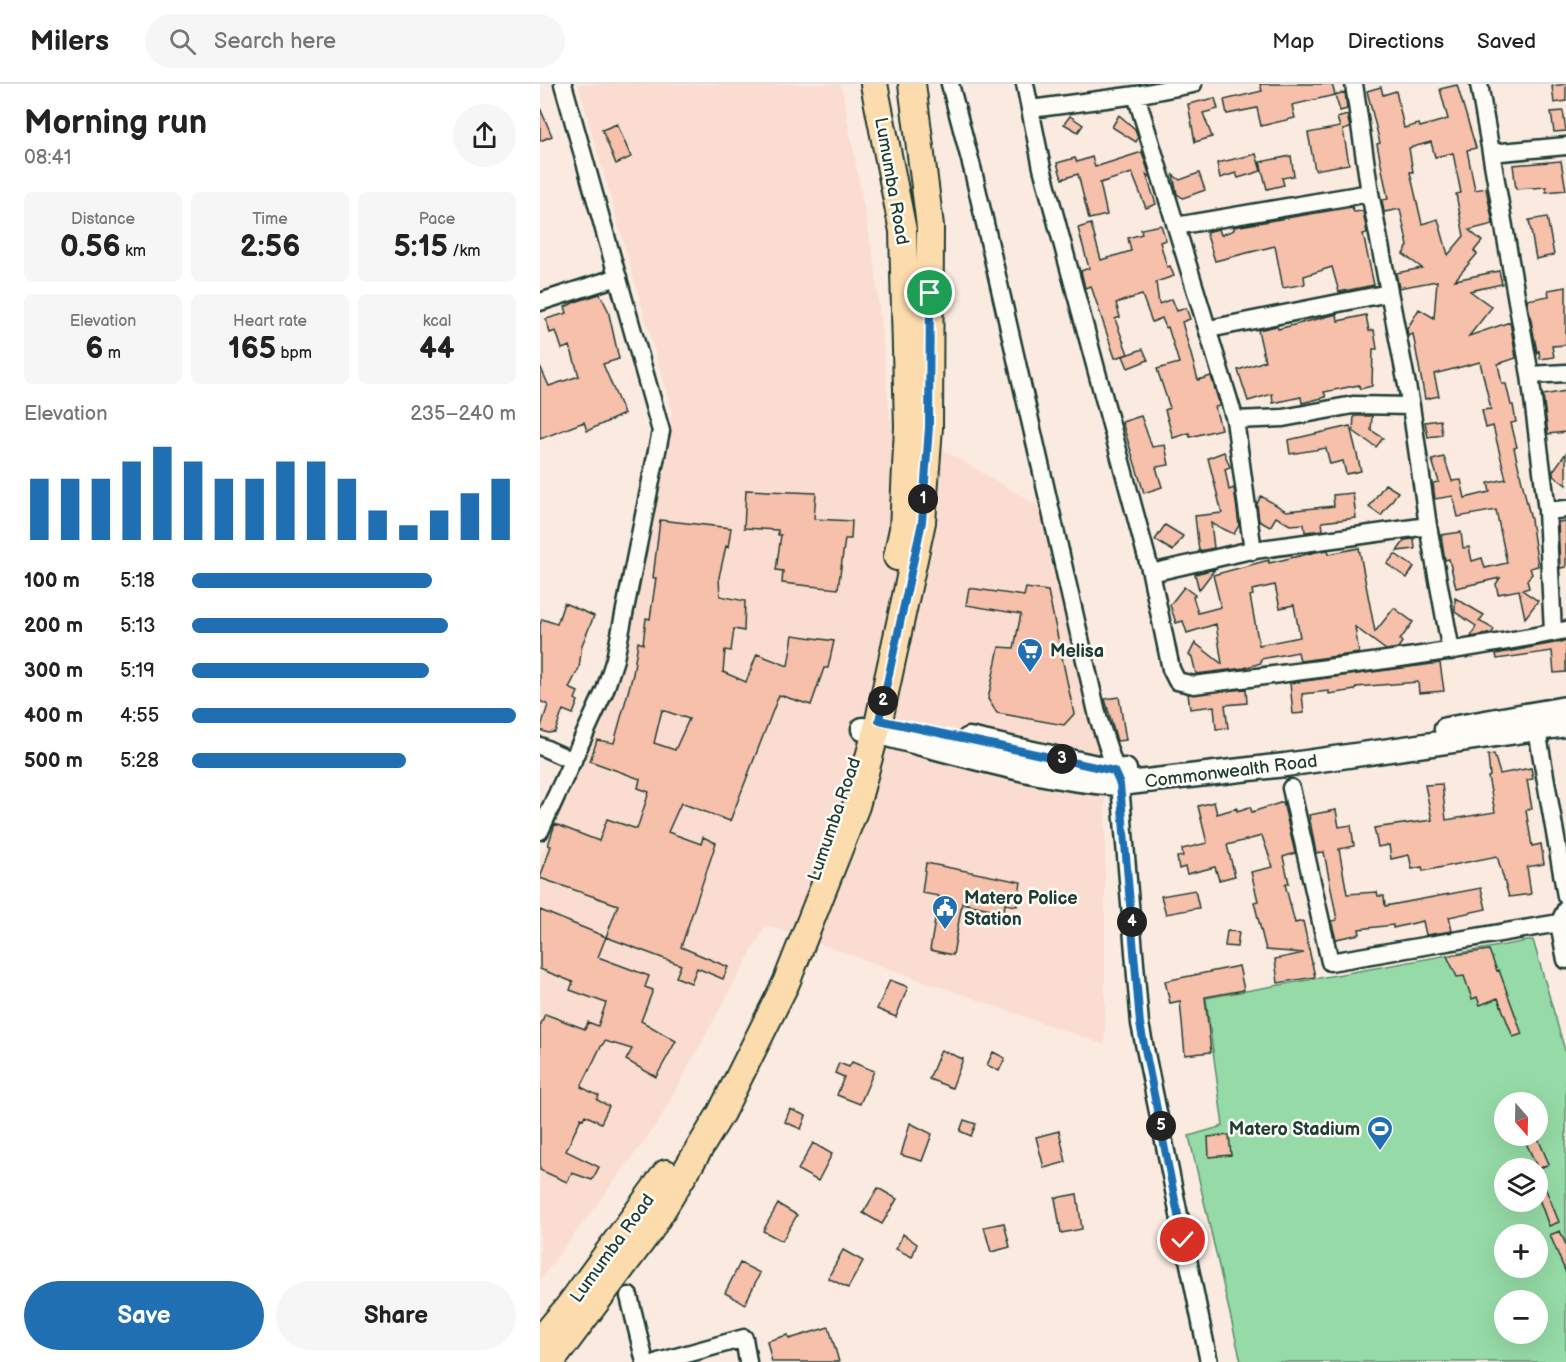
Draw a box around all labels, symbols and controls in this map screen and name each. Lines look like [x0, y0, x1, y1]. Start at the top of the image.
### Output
search box [145, 14, 565, 68]
text: Milers [30, 25, 109, 58]
icon: search [166, 25, 199, 58]
text: Search here [214, 28, 336, 55]
text: Map [1272, 29, 1315, 54]
text: Directions [1348, 29, 1444, 54]
text: Saved [1477, 29, 1536, 54]
text: Morning run [24, 103, 207, 143]
button: share [453, 104, 516, 167]
street label: Lumumba Road [870, 116, 913, 246]
text: 08:41 [24, 146, 71, 170]
text: Distance [71, 210, 135, 229]
text: Time [252, 210, 288, 229]
text: Pace [419, 210, 455, 229]
text: 0.56 [60, 229, 121, 265]
text: 2:56 [240, 229, 300, 265]
text: 5:15 [393, 229, 448, 265]
text: km [121, 242, 146, 261]
text: /km [448, 242, 481, 261]
pin [904, 267, 955, 318]
icon: arrive [913, 276, 946, 309]
text: Elevation [70, 312, 136, 331]
text: Heart rate [233, 312, 307, 331]
text: kcal [423, 312, 451, 331]
text: 6 [85, 331, 103, 367]
text: 165 [228, 331, 276, 367]
text: 44 [419, 331, 455, 367]
text: m [103, 344, 121, 363]
text: bpm [276, 344, 312, 363]
text: Elevation [24, 402, 107, 426]
text: 235–240 m [410, 402, 516, 426]
pin: 1 [908, 484, 938, 514]
text: 1 [920, 489, 926, 508]
text: 100 m [24, 569, 80, 593]
text: 5:18 [120, 569, 155, 593]
text: 200 m [24, 614, 83, 638]
text: 5:13 [120, 614, 156, 638]
supermarket icon: Melisa [1015, 636, 1045, 674]
place label: Melisa [1050, 641, 1104, 662]
text: 300 m [24, 659, 83, 683]
text: 5:19 [120, 659, 155, 683]
pin: 2 [868, 686, 898, 716]
text: 2 [878, 691, 888, 710]
text: 400 m [24, 704, 83, 728]
text: 4:55 [120, 704, 159, 728]
pin: 3 [1047, 744, 1077, 774]
text: 500 m [24, 749, 83, 773]
text: 5:28 [120, 749, 159, 773]
text: 3 [1057, 749, 1067, 768]
street label: Commonwealth Road [1144, 750, 1319, 793]
street label: Lumumba Road [804, 755, 865, 884]
place label: Matero Police Station [964, 888, 1078, 930]
public building icon: Matero Police Station [930, 893, 960, 931]
pin: 4 [1117, 907, 1147, 937]
text: 4 [1127, 912, 1137, 931]
north arrow [1494, 1092, 1548, 1146]
map controls [1494, 1092, 1548, 1344]
pin: 5 [1146, 1111, 1176, 1141]
sports icon: Matero Stadium [1365, 1114, 1395, 1152]
text: 5 [1156, 1116, 1166, 1135]
place label: Matero Stadium [1229, 1119, 1360, 1140]
button: layers [1494, 1158, 1548, 1212]
street label: Lumumba Road [566, 1190, 659, 1307]
pin [1157, 1214, 1208, 1265]
icon: check [1166, 1223, 1199, 1256]
button: + [1494, 1224, 1548, 1278]
button: Save [24, 1281, 264, 1350]
button: Share [276, 1281, 516, 1350]
button: − [1494, 1290, 1548, 1344]

